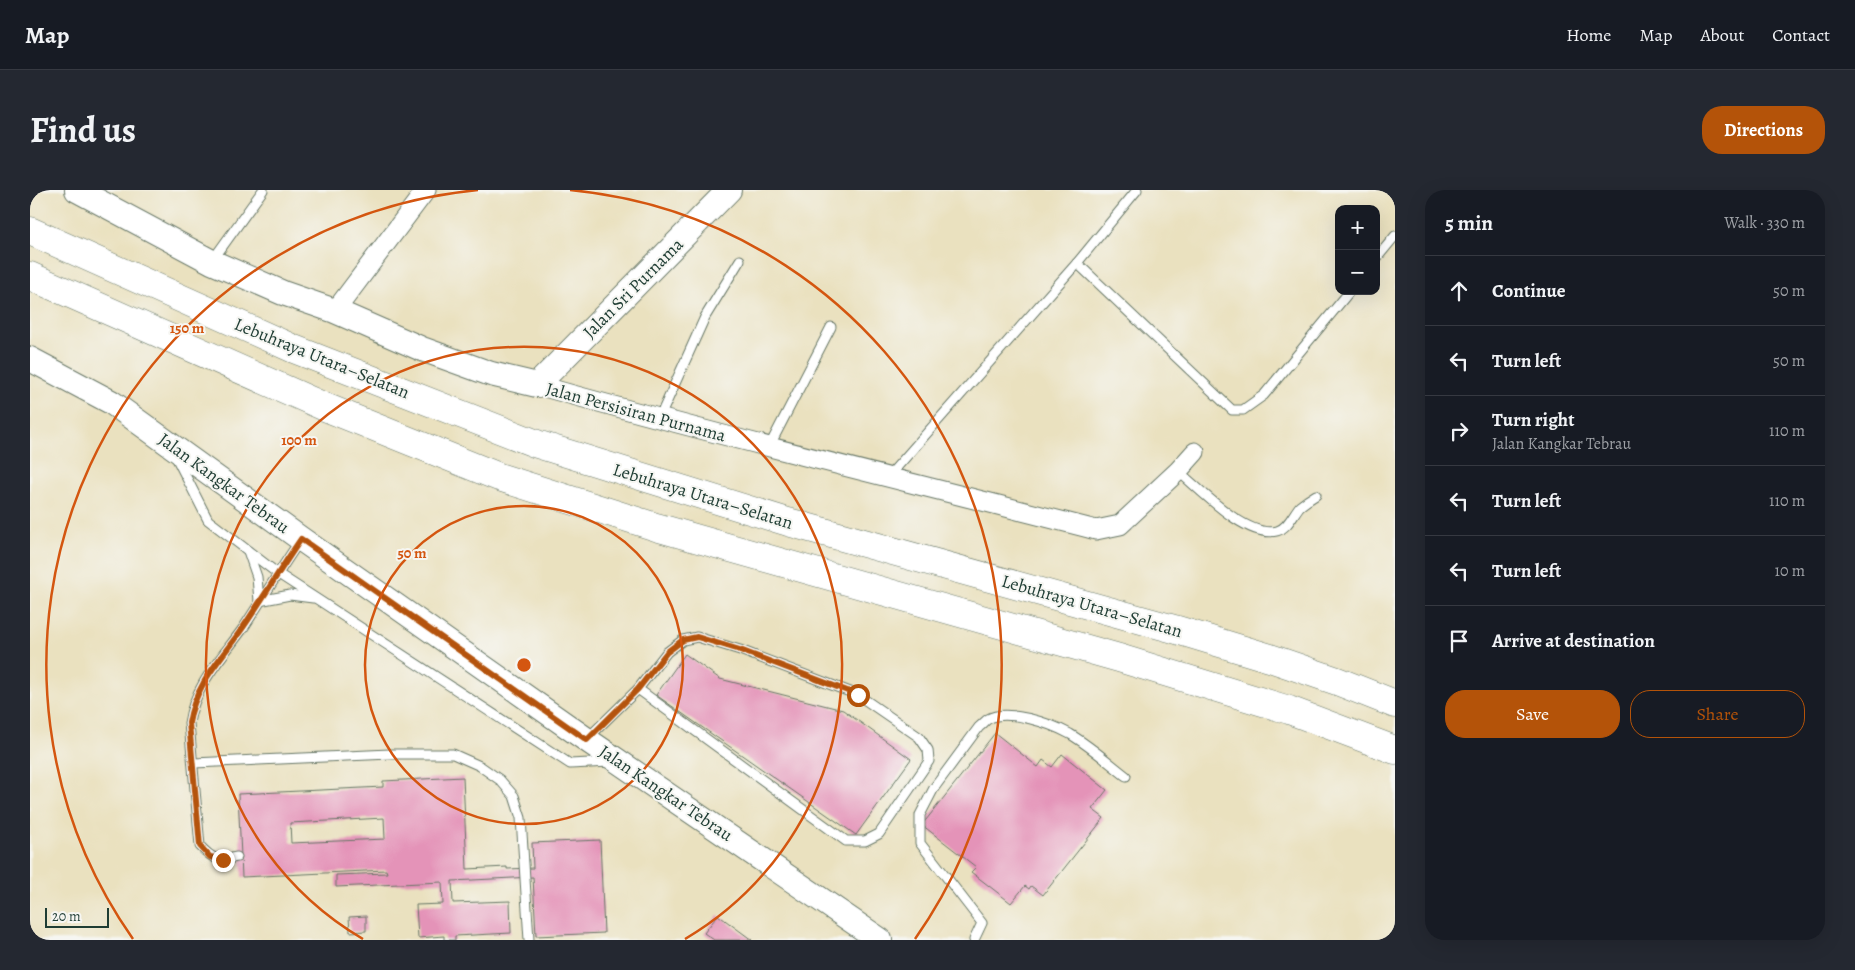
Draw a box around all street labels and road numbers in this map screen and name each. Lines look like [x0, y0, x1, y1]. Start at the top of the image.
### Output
street label: Jalan Sri Purnama [577, 232, 689, 344]
street label: Lebuhraya Utara–Selatan [231, 312, 413, 404]
street label: Jalan Persisiran Purnama [543, 376, 729, 448]
street label: Jalan Kangkar Tebrau [154, 427, 295, 539]
street label: Lebuhraya Utara–Selatan [610, 457, 796, 535]
street label: Lebuhraya Utara–Selatan [999, 569, 1185, 643]
street label: Jalan Kangkar Tebrau [594, 739, 738, 847]

